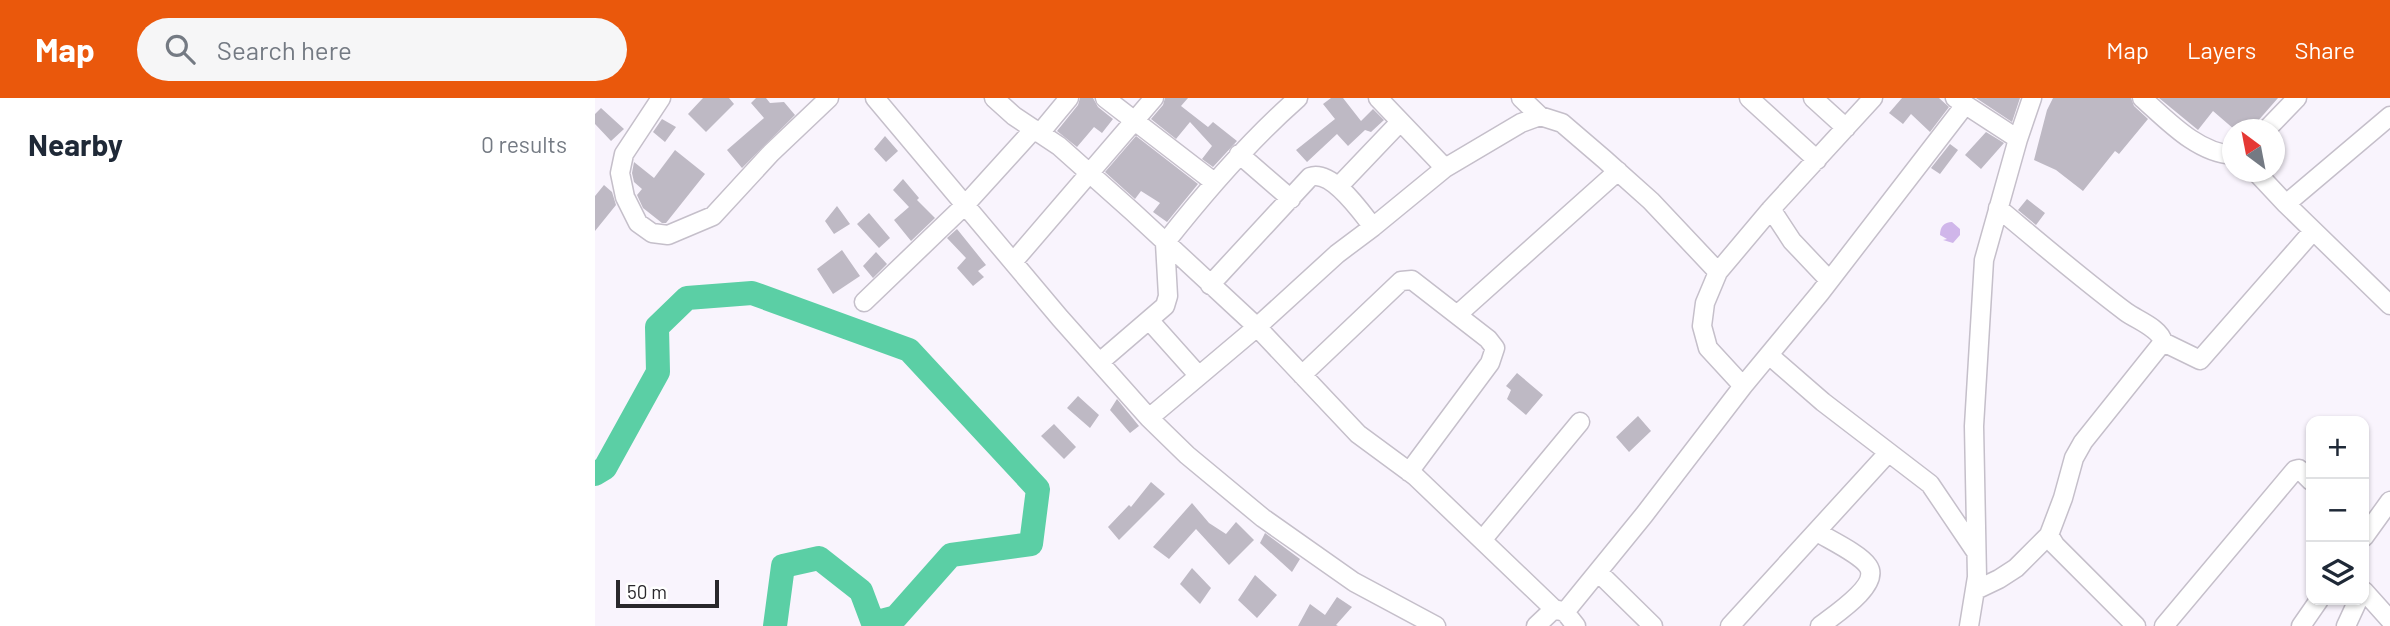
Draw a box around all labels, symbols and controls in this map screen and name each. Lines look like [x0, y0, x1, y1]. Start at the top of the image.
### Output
search box [137, 18, 627, 81]
text: Map [35, 29, 95, 69]
icon: search [161, 30, 199, 68]
text: Search here [217, 34, 352, 65]
text: Map [2106, 35, 2149, 64]
text: Layers [2187, 35, 2256, 64]
text: Share [2294, 35, 2355, 64]
north arrow [2222, 119, 2285, 182]
text: Nearby [28, 126, 123, 162]
text: 0 results [481, 130, 567, 158]
map controls [2306, 416, 2369, 605]
button: + [2306, 416, 2369, 479]
button: − [2306, 479, 2369, 542]
button: layers [2306, 542, 2369, 605]
scale bar [616, 577, 719, 609]
text: 50 m [627, 580, 667, 603]

